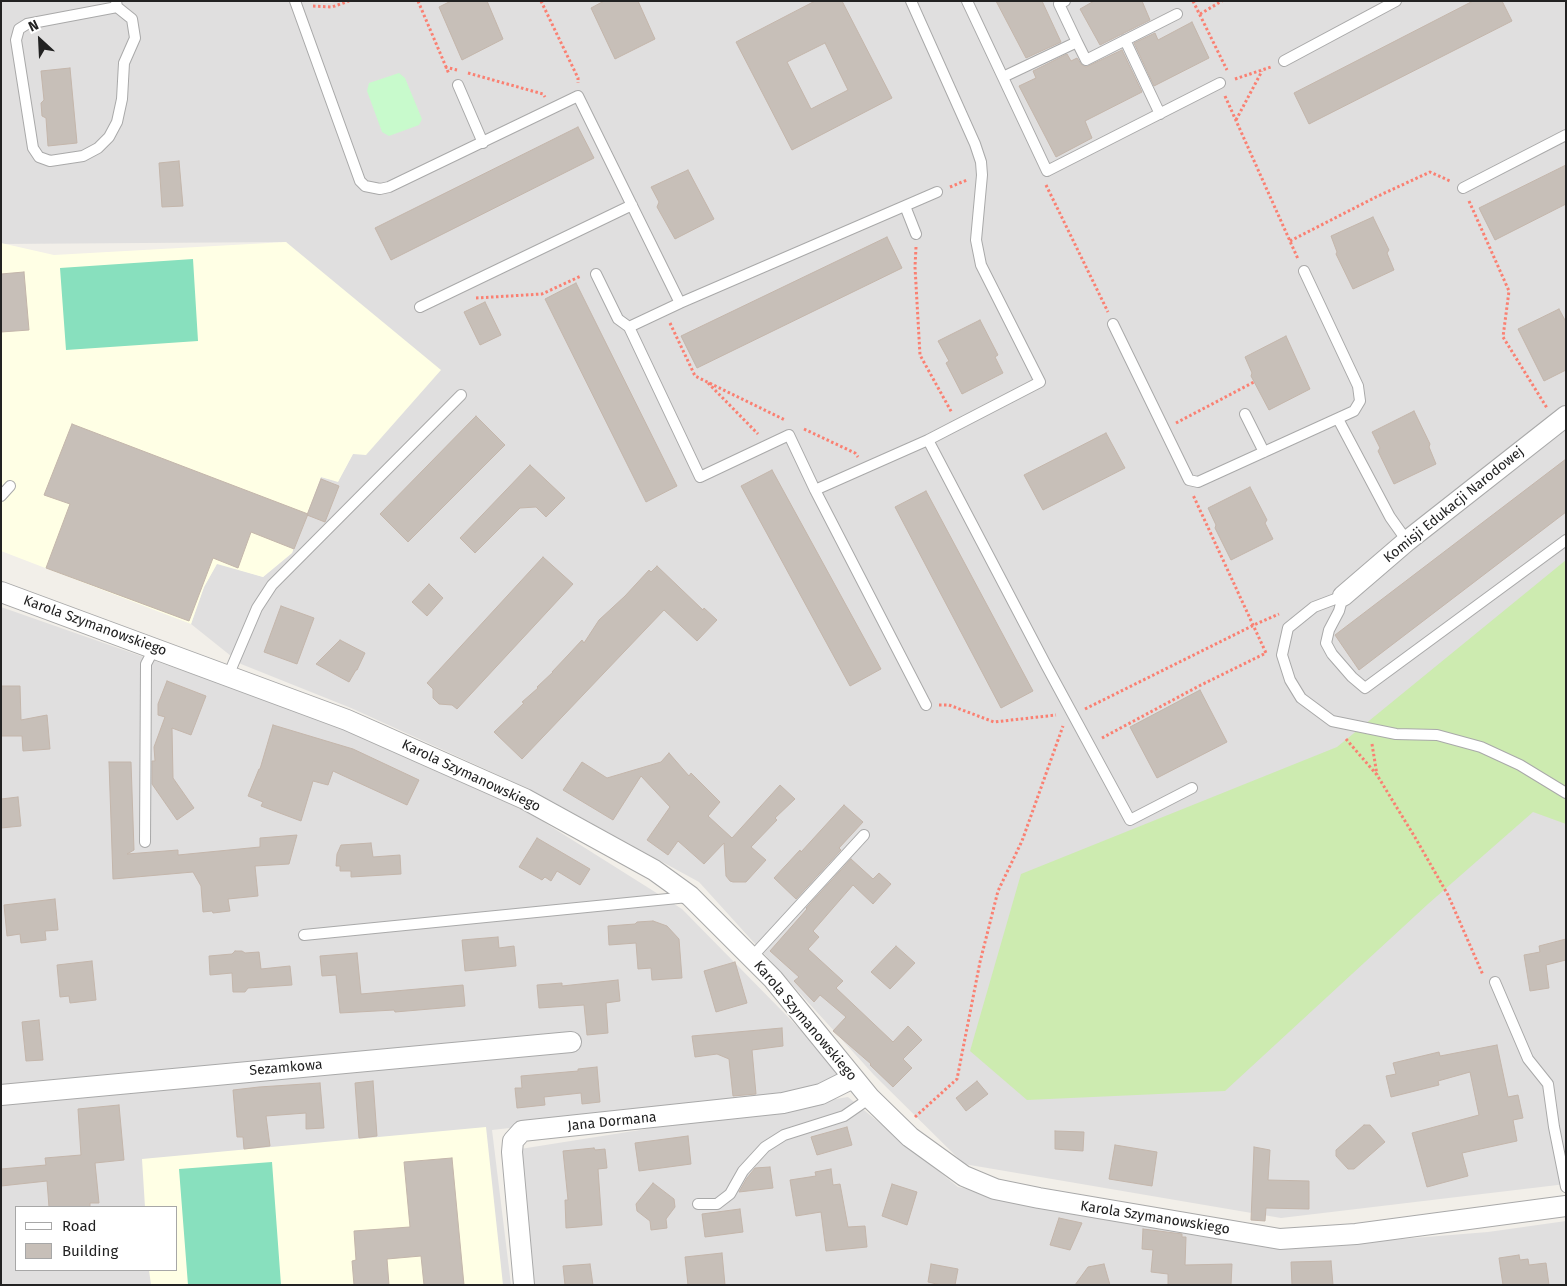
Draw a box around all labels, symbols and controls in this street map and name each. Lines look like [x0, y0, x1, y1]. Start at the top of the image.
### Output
north arrow [15, 15, 65, 65]
text: N [26, 16, 41, 36]
street label: Komisji Edukacji Narodowej [1381, 443, 1527, 567]
street label: Karola Szymanowskiego [21, 592, 169, 660]
street label: Karola Szymanowskiego [399, 736, 543, 816]
street label: Karola Szymanowskiego [750, 958, 860, 1084]
street label: Sezamkowa [249, 1056, 323, 1080]
street label: Jana Dormana [567, 1109, 657, 1135]
street label: Karola Szymanowskiego [1079, 1198, 1231, 1238]
legend [15, 1206, 178, 1271]
text: Road [62, 1217, 97, 1235]
text: Building [62, 1242, 118, 1260]

